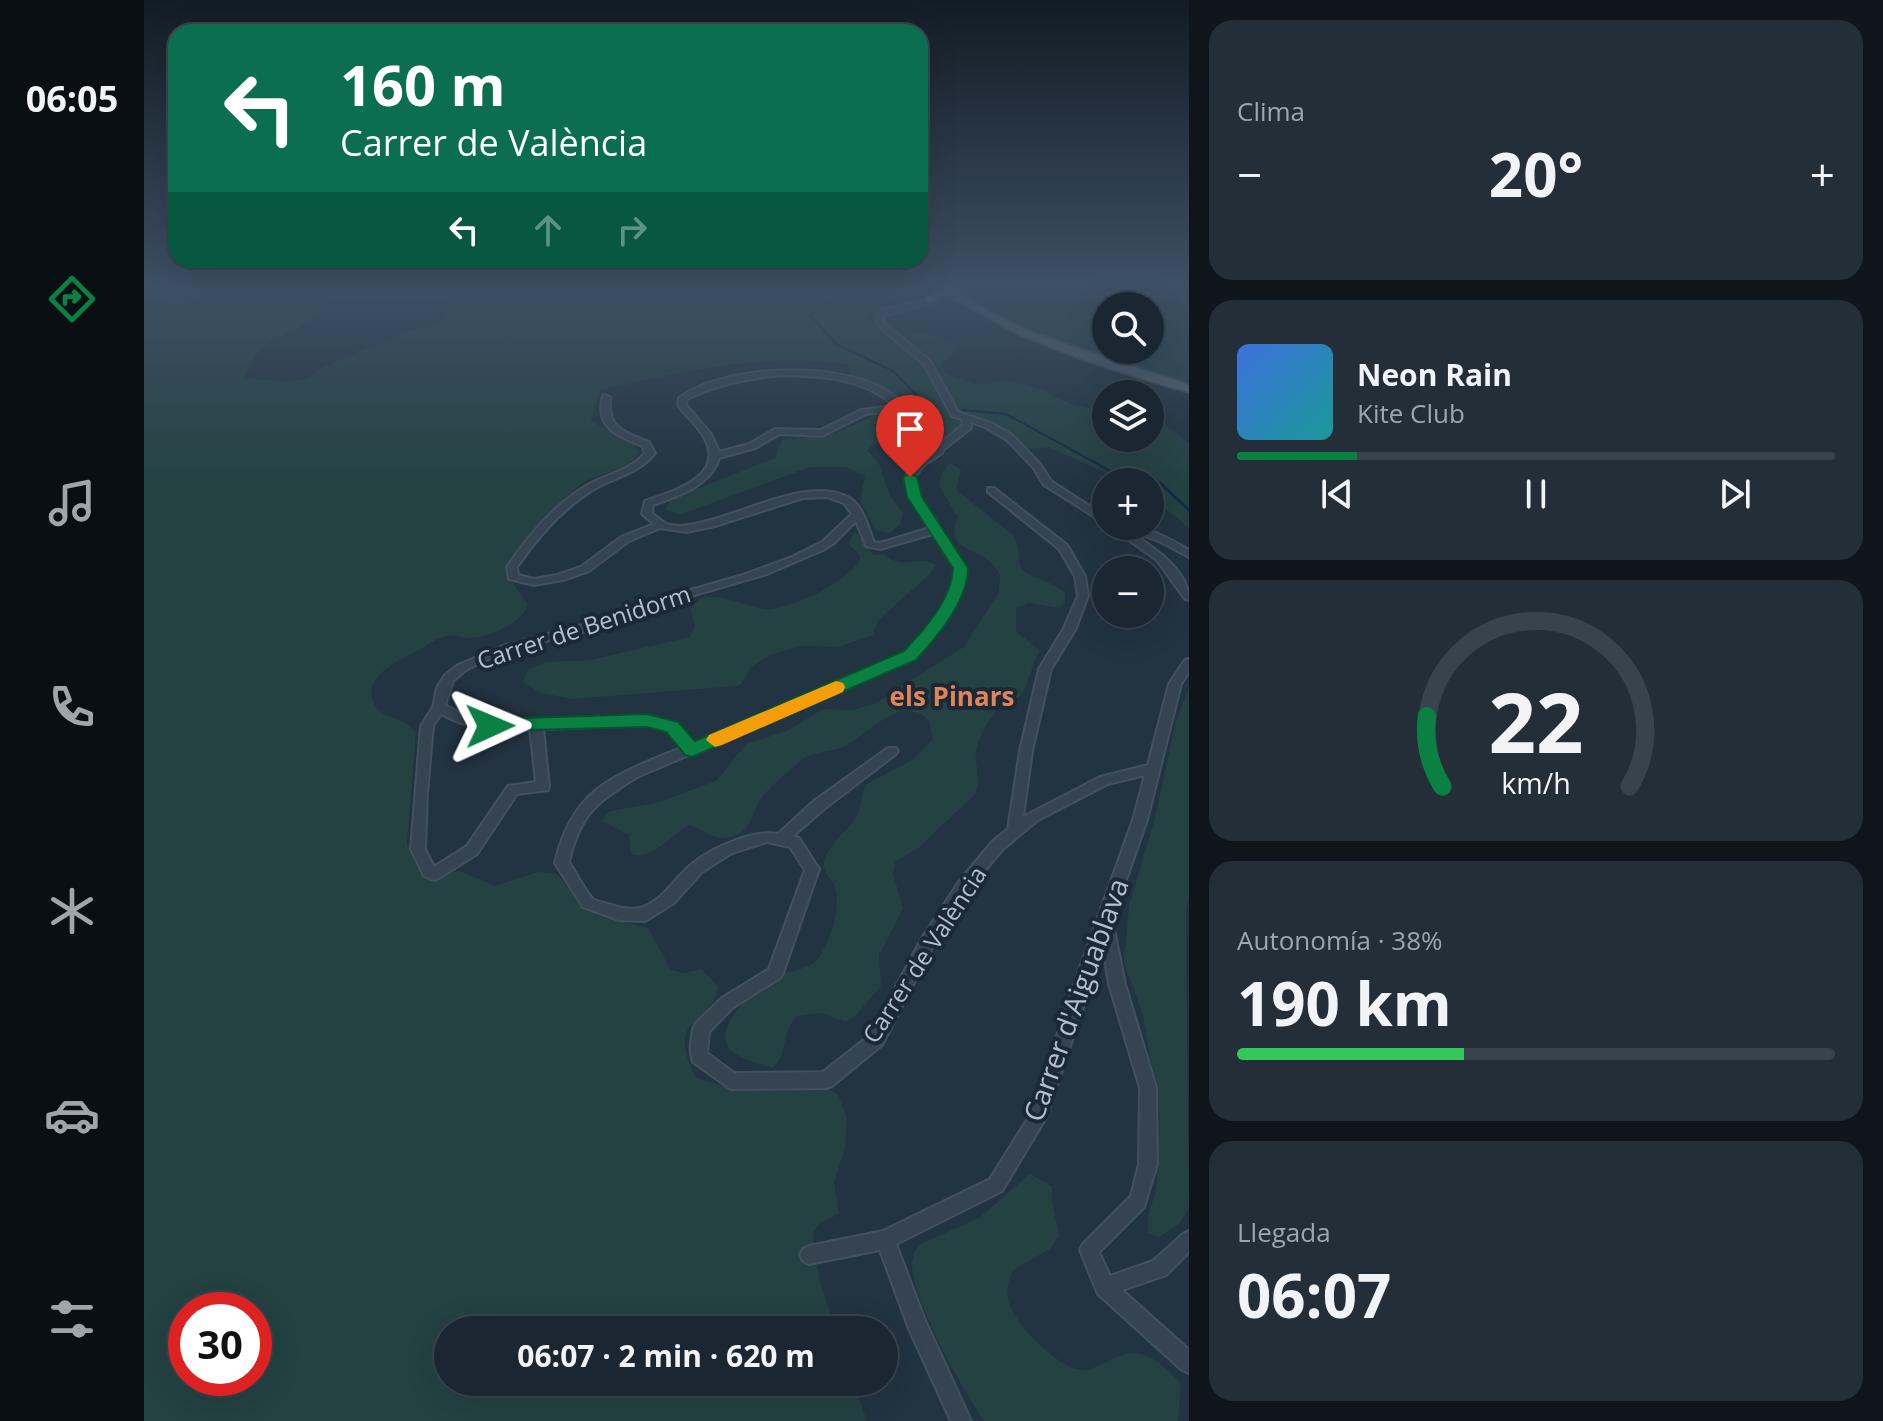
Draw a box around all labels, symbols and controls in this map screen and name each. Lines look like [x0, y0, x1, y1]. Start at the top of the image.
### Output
text: 160 m [340, 46, 506, 122]
icon: left [208, 56, 312, 160]
text: 06:05 [26, 74, 118, 123]
text: Clima [1237, 93, 1305, 129]
text: Carrer de València [340, 118, 647, 167]
text: 20° [1489, 133, 1583, 215]
text: − [1237, 144, 1262, 204]
text: + [1810, 144, 1835, 204]
icon: left [442, 208, 486, 252]
icon: ahead [526, 208, 570, 252]
icon: right [610, 208, 654, 252]
icon: directions [44, 271, 100, 327]
map controls [1092, 292, 1164, 628]
button: search [1092, 292, 1164, 364]
text: Neon Rain [1357, 354, 1512, 395]
button: layers [1092, 380, 1164, 452]
pin [876, 395, 944, 477]
text: Kite Club [1357, 395, 1465, 431]
icon: arrive [888, 407, 932, 451]
button: + [1092, 468, 1164, 540]
icon: previous [1315, 472, 1359, 516]
icon: pause [1514, 472, 1558, 516]
icon: next [1713, 472, 1757, 516]
icon: music [44, 475, 100, 531]
button: − [1092, 556, 1164, 628]
street label: Carrer de Benidorm [472, 576, 695, 677]
text: 22 [1488, 663, 1584, 776]
district label: els Pinars [890, 678, 1014, 714]
icon: phone [44, 679, 100, 735]
position arrow [448, 684, 532, 768]
text: km/h [1501, 763, 1571, 802]
street label: Carrer de València [854, 859, 993, 1049]
street label: Carrer d'Aiguablava [1013, 873, 1137, 1126]
icon: climate [44, 883, 100, 939]
text: Autonomía · 38% [1237, 922, 1443, 958]
text: 190 km [1237, 962, 1452, 1044]
icon: car [44, 1087, 100, 1143]
text: Llegada [1237, 1214, 1331, 1250]
text: 06:07 [1237, 1254, 1391, 1336]
icon: filters [44, 1291, 100, 1347]
speed limit sign: 30 [168, 1292, 272, 1396]
text: 06:07 · 2 min · 620 m [517, 1335, 815, 1376]

